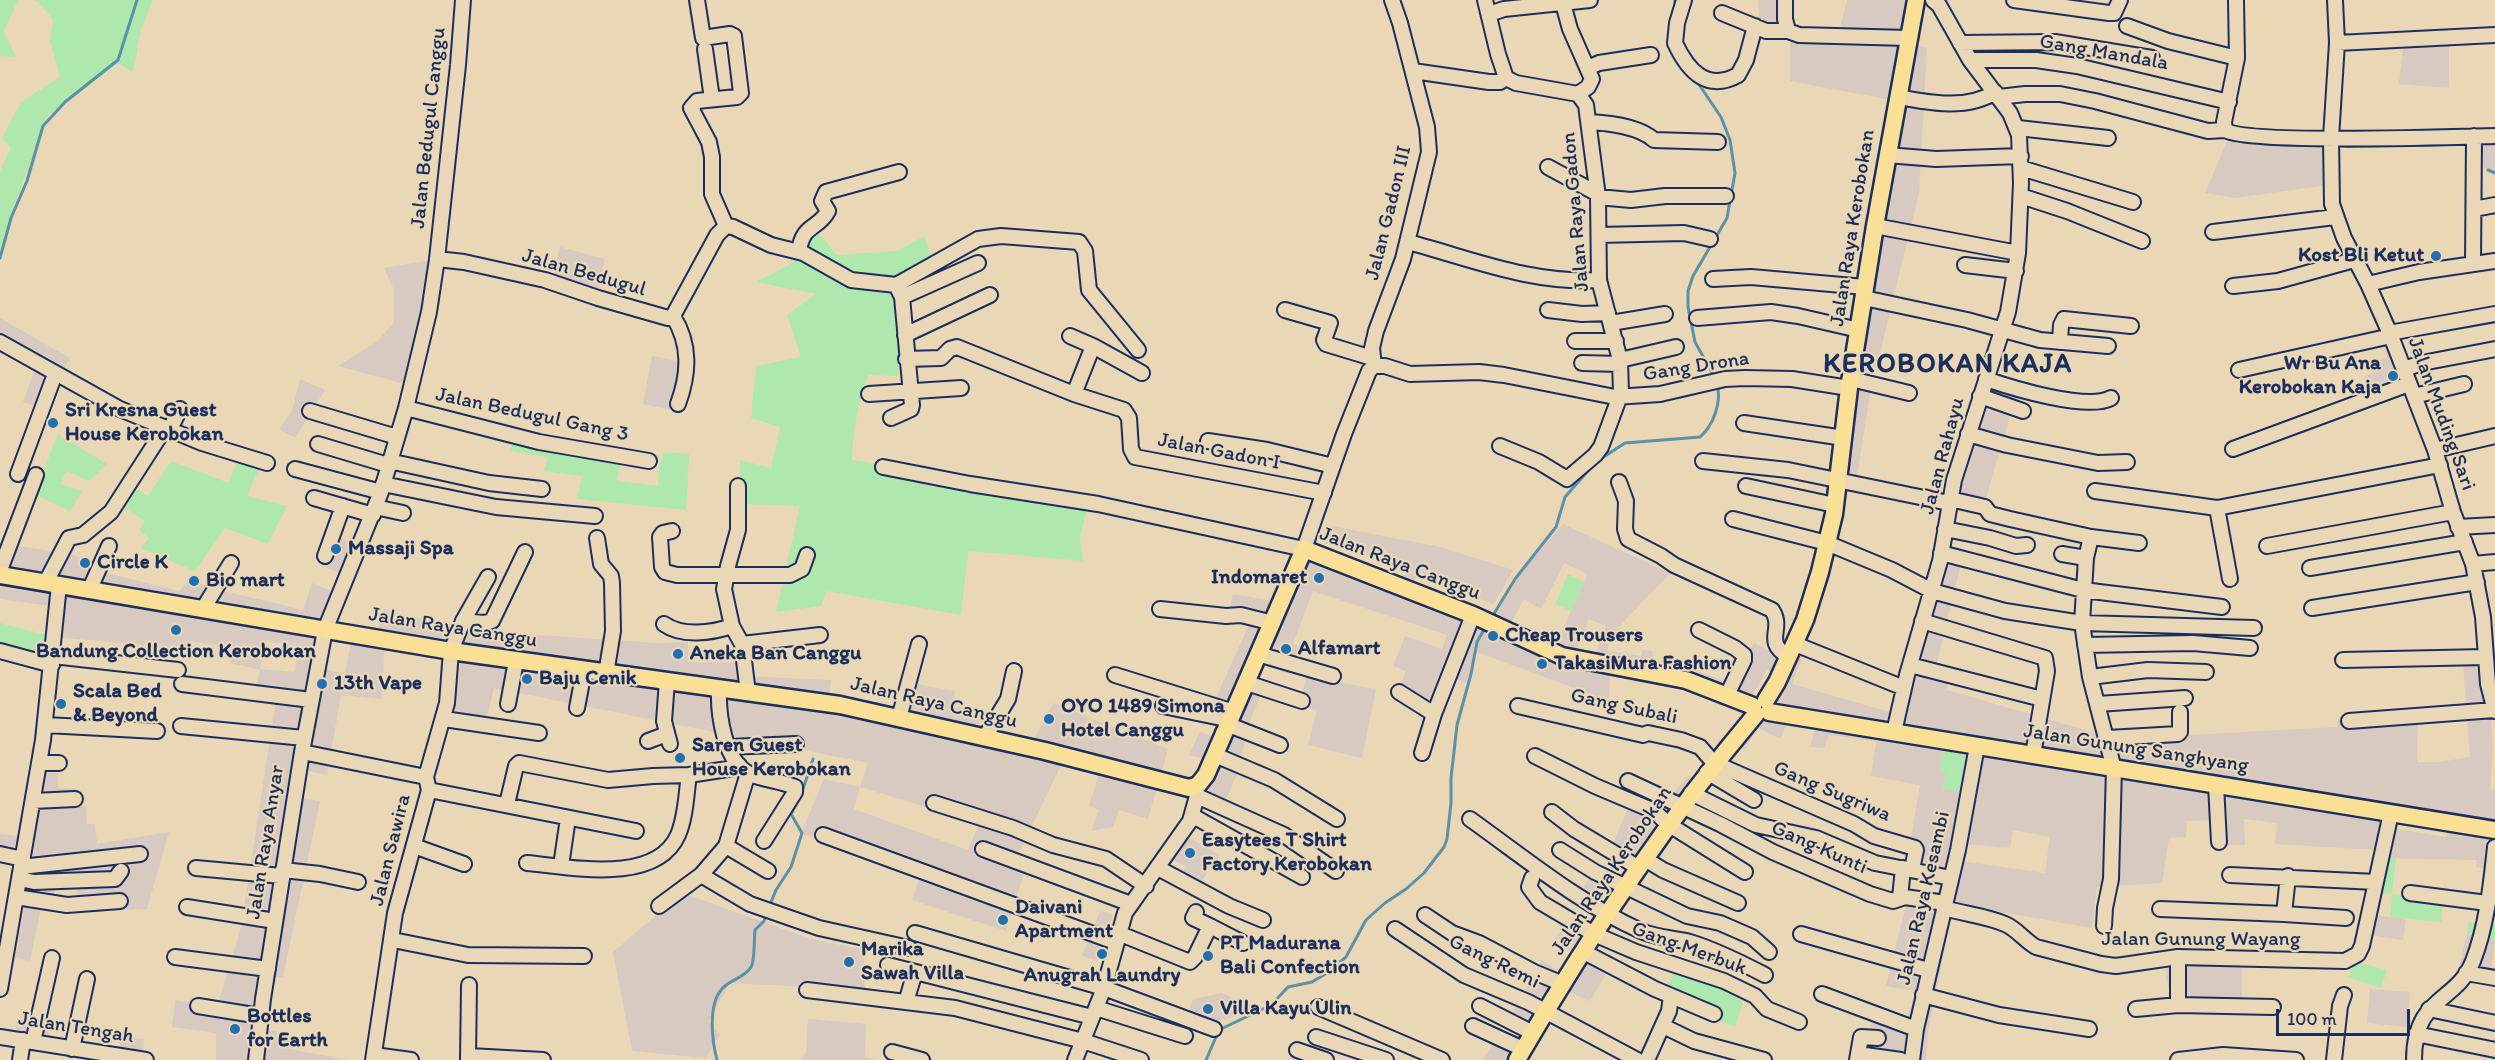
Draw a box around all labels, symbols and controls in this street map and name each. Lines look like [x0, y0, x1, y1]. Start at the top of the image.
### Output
street label: Jalan Bedugul Canggu [406, 26, 452, 230]
street label: Gang Mandala [2038, 29, 2170, 77]
street label: Jalan Raya Kerobokan [1825, 128, 1881, 328]
street label: Jalan Raya Gadon [1556, 131, 1596, 293]
street label: Jalan Gadon III [1360, 143, 1418, 283]
street label: Jalan Bedugul [519, 243, 649, 303]
place label: Kost Bli Ketut [2298, 243, 2424, 269]
marker: Kost Bli Ketut [2429, 249, 2443, 263]
street label: Jalan Muding Sari [2402, 334, 2480, 494]
street label: Gang Drona [1641, 346, 1751, 388]
district label: KEROBOKAN KAJA [1823, 349, 2073, 381]
place label: Wr Bu Ana Kerobokan Kaja [2239, 351, 2381, 401]
marker: Wr Bu Ana Kerobokan Kaja [2386, 369, 2400, 383]
street label: Jalan Bedugul Gang 3 [433, 382, 631, 448]
street label: Jalan Rahayu [1915, 395, 1971, 517]
place label: Sri Kresna Guest House Kerobokan [65, 398, 224, 448]
marker: Sri Kresna Guest House Kerobokan [46, 416, 60, 430]
street label: Jalan Gadon I [1156, 428, 1282, 476]
street label: Jalan Raya Canggu [1316, 522, 1484, 606]
place label: Massaji Spa [348, 536, 454, 562]
marker: Massaji Spa [329, 542, 343, 556]
place label: Circle K [97, 550, 168, 576]
marker: Circle K [78, 556, 92, 570]
place label: Indomaret [1211, 565, 1307, 591]
place label: Bio mart [206, 568, 285, 594]
marker: Indomaret [1312, 571, 1326, 585]
marker: Bio mart [187, 574, 201, 588]
street label: Jalan Raya Canggu [367, 602, 539, 654]
marker: Bandung Collection Kerobokan [169, 623, 183, 637]
place label: Cheap Trousers [1505, 623, 1643, 649]
marker: Cheap Trousers [1486, 629, 1500, 643]
place label: Alfamart [1298, 636, 1380, 662]
place label: Bandung Collection Kerobokan [36, 639, 316, 665]
place label: Aneka Ban Canggu [690, 641, 861, 667]
marker: Alfamart [1279, 642, 1293, 656]
marker: Aneka Ban Canggu [671, 647, 685, 661]
place label: TakasiMura Fashion [1554, 651, 1731, 677]
marker: TakasiMura Fashion [1535, 657, 1549, 671]
place label: Baju Cenik [539, 666, 636, 692]
place label: 13th Vape [334, 671, 422, 697]
marker: Baju Cenik [520, 672, 534, 686]
street label: Jalan Raya Canggu [848, 672, 1020, 734]
marker: 13th Vape [315, 677, 329, 691]
place label: Scala Bed & Beyond [73, 679, 162, 729]
street label: Gang Subali [1568, 683, 1680, 731]
place label: OYO 1489 Simona Hotel Canggu [1061, 694, 1225, 744]
marker: Scala Bed & Beyond [54, 697, 68, 711]
marker: OYO 1489 Simona Hotel Canggu [1042, 712, 1056, 726]
street label: Jalan Gunung Sanghyang [2022, 719, 2250, 779]
place label: Saren Guest House Kerobokan [692, 733, 851, 783]
marker: Saren Guest House Kerobokan [673, 751, 687, 765]
street label: Gang Sugriwa [1769, 756, 1895, 828]
street label: Jalan Raya Anyar [241, 763, 291, 921]
street label: Jalan Raya Kerobokan [1546, 782, 1678, 960]
street label: Jalan Sawira [365, 792, 417, 908]
street label: Jalan Raya Kesambi [1892, 809, 1956, 987]
street label: Gang Kunti [1767, 816, 1871, 880]
place label: Easytees T Shirt Factory Kerobokan [1202, 828, 1372, 878]
marker: Easytees T Shirt Factory Kerobokan [1183, 846, 1197, 860]
place label: Daivani Apartment [1015, 895, 1113, 945]
marker: Daivani Apartment [996, 913, 1010, 927]
street label: Gang Merbuk [1628, 917, 1750, 981]
street label: Jalan Gunung Wayang [2101, 927, 2301, 953]
street label: Gang Remi [1444, 929, 1544, 995]
place label: PT Madurana Bali Confection [1220, 931, 1360, 981]
place label: Marika Sawah Villa [861, 937, 964, 987]
marker: Anugrah Laundry [1095, 947, 1109, 961]
marker: PT Madurana Bali Confection [1201, 949, 1215, 963]
marker: Marika Sawah Villa [842, 955, 856, 969]
place label: Anugrah Laundry [1024, 963, 1180, 989]
place label: Villa Kayu Ulin [1220, 996, 1351, 1022]
scale bar [2279, 997, 2412, 1035]
marker: Villa Kayu Ulin [1201, 1002, 1215, 1016]
place label: Bottles for Earth [247, 1004, 328, 1054]
street label: Jalan Tengah [16, 1006, 136, 1050]
text: 100 m [2287, 1008, 2337, 1030]
marker: Bottles for Earth [228, 1022, 242, 1036]

